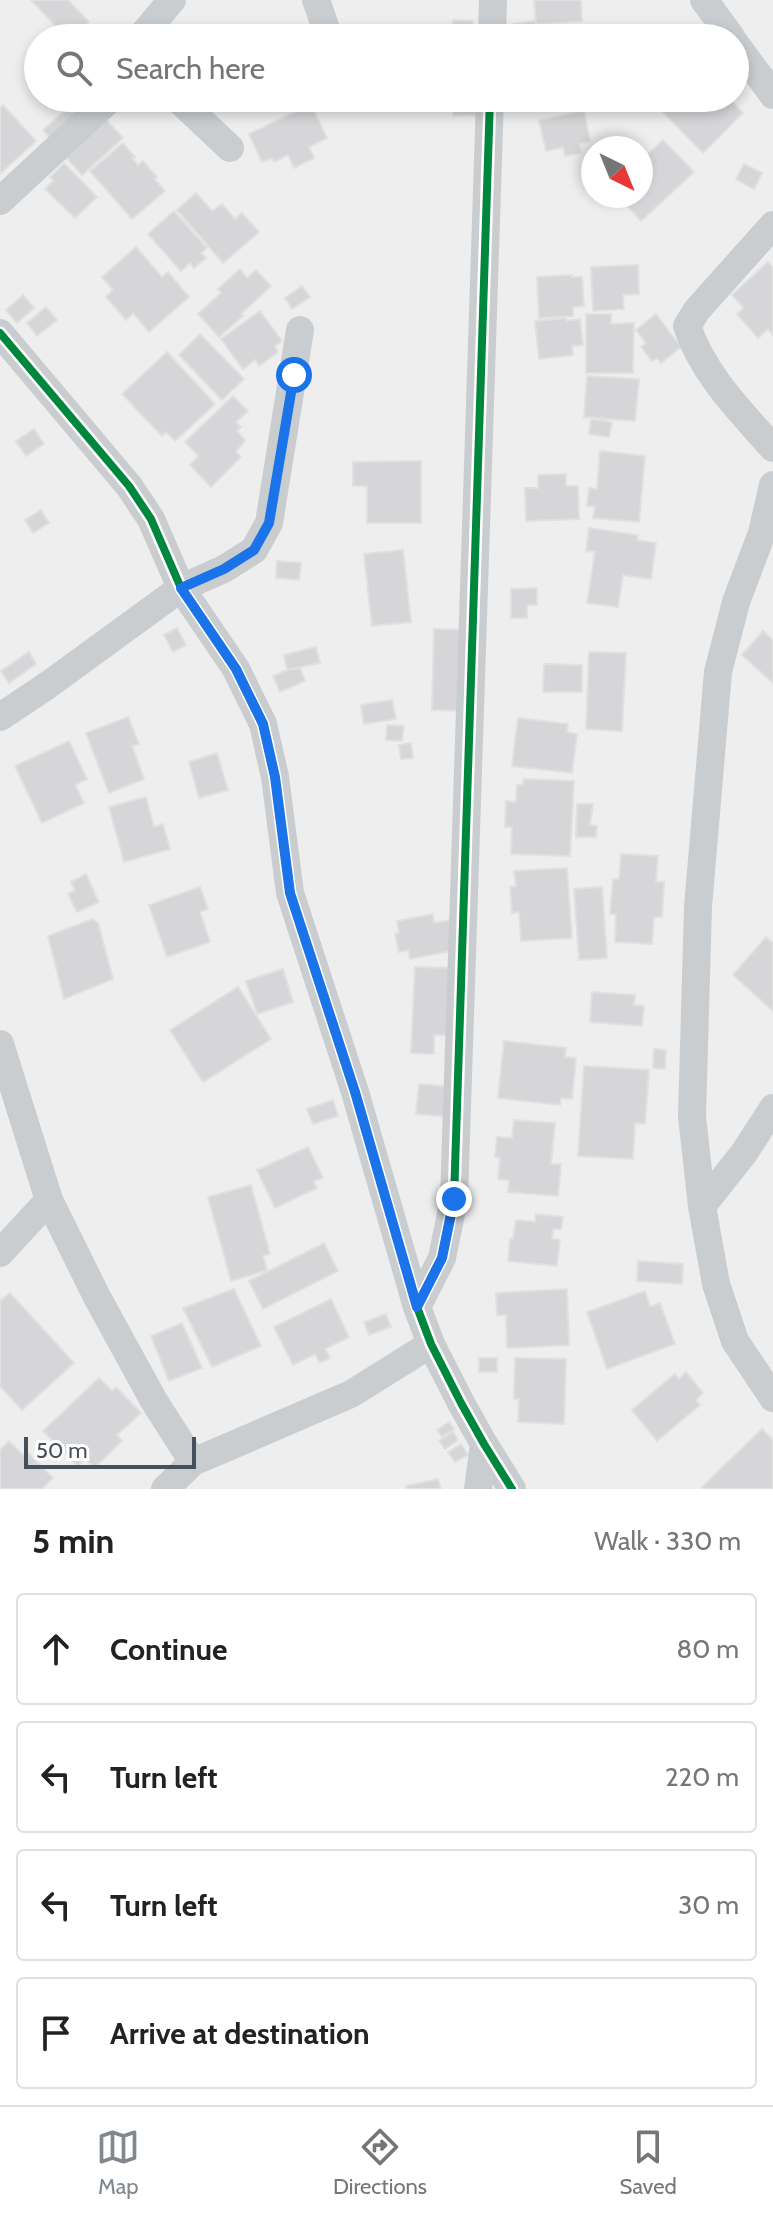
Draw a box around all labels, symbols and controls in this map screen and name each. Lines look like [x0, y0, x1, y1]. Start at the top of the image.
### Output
search box [24, 24, 749, 112]
icon: search [52, 46, 96, 90]
text: Search here [116, 50, 265, 87]
north arrow [581, 136, 653, 208]
route start [276, 357, 312, 393]
route end [436, 1181, 472, 1217]
scale bar [24, 1433, 196, 1469]
text: 50 m [36, 1437, 88, 1464]
text: 5 min [32, 1520, 114, 1562]
text: Walk · 330 m [594, 1525, 741, 1557]
icon: ahead [34, 1627, 78, 1671]
text: Continue [110, 1631, 227, 1668]
text: 80 m [676, 1633, 739, 1665]
icon: left [34, 1755, 78, 1799]
text: Turn left [110, 1759, 218, 1796]
text: 220 m [665, 1761, 739, 1793]
icon: left [34, 1883, 78, 1927]
text: Turn left [110, 1887, 218, 1924]
text: 30 m [678, 1889, 739, 1921]
icon: arrive [34, 2011, 78, 2055]
text: Arrive at destination [110, 2015, 370, 2052]
tab: Map [96, 2125, 140, 2200]
tab: Directions [333, 2125, 427, 2200]
tab: Saved [620, 2125, 677, 2200]

